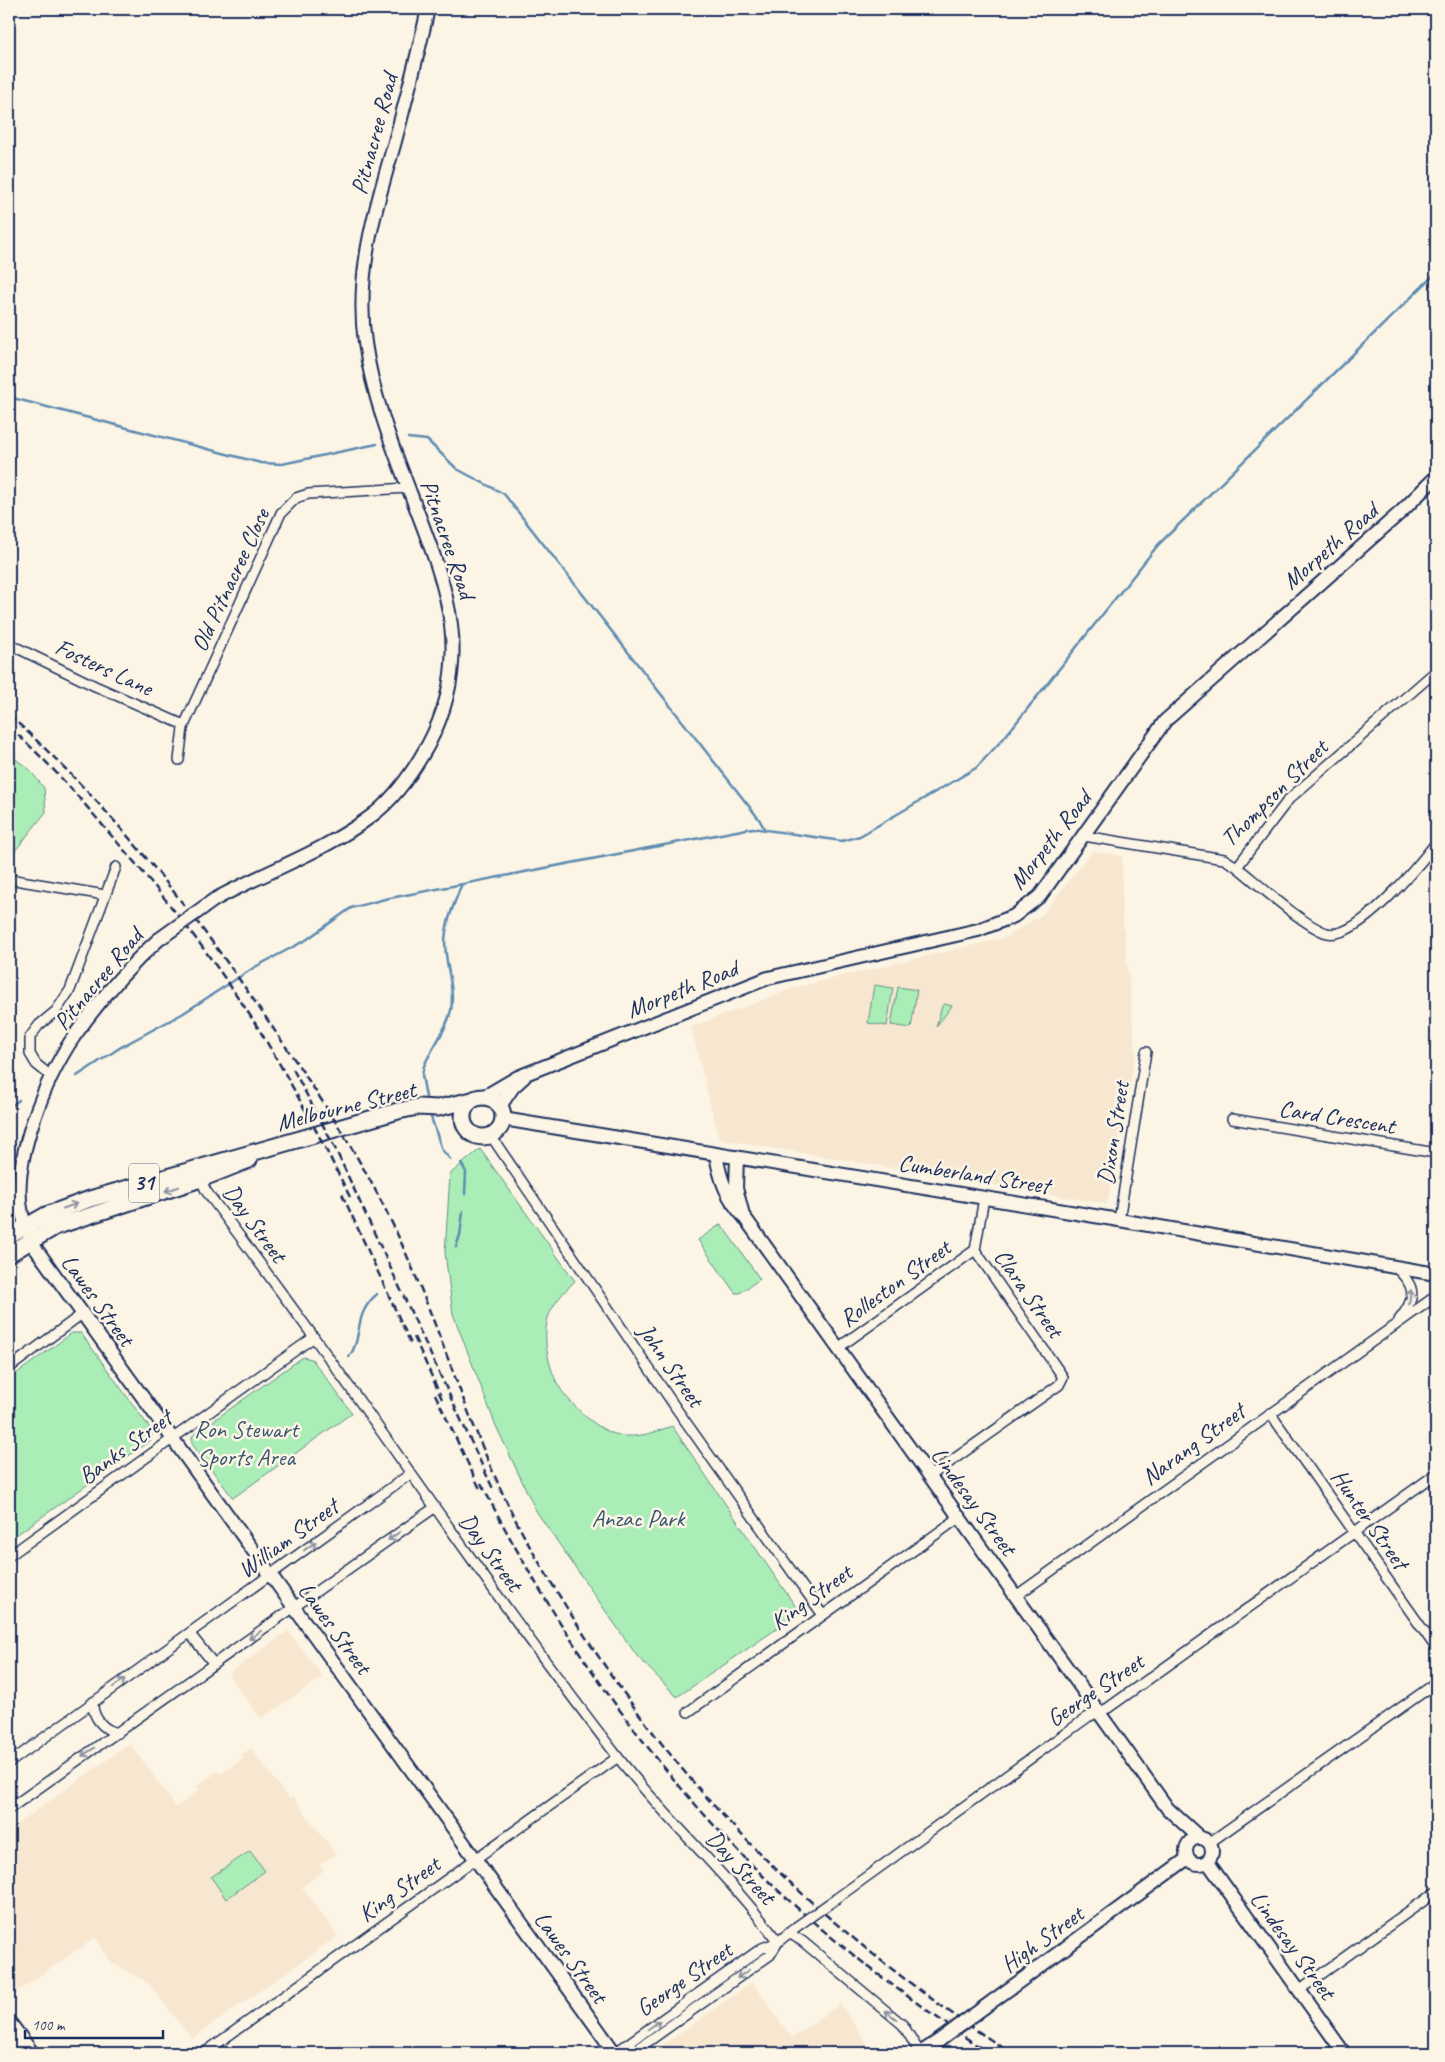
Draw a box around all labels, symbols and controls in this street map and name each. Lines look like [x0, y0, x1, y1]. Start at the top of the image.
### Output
street label: Pitnacree Road [344, 67, 405, 198]
street label: Pitnacree Road [414, 476, 483, 606]
street label: Morpeth Road [1276, 494, 1387, 596]
street label: Old Pitnacree Close [184, 502, 277, 656]
street label: Fosters Lane [50, 631, 160, 704]
street label: Thompson Street [1214, 731, 1336, 853]
street label: Morpeth Road [1002, 782, 1100, 895]
street label: Pitnacree Road [47, 919, 152, 1036]
street label: Morpeth Road [622, 952, 745, 1025]
street label: Melbourne Street [273, 1074, 421, 1138]
street label: Dixon Street [1090, 1077, 1136, 1187]
street label: Card Crescent [1277, 1093, 1399, 1141]
street label: Cumberland Street [896, 1147, 1055, 1201]
road number: 31 [129, 1164, 159, 1202]
street label: Day Street [217, 1178, 295, 1270]
one-way arrow [165, 1184, 181, 1194]
one-way arrow [61, 1201, 77, 1210]
street label: Rolleston Street [834, 1231, 958, 1333]
street label: Clara Street [988, 1243, 1072, 1345]
street label: Lawes Street [55, 1248, 143, 1354]
one-way arrow [1405, 1289, 1415, 1305]
street label: John Street [631, 1317, 712, 1414]
street label: Narang Street [1135, 1395, 1253, 1492]
street label: Banks Street [72, 1401, 180, 1491]
park label: Ron Stewart Sports Area [194, 1414, 300, 1472]
street label: Lindesay Street [925, 1441, 1025, 1563]
street label: Hunter Street [1325, 1463, 1417, 1577]
street label: William Street [232, 1490, 346, 1584]
park label: Anzac Park [592, 1503, 686, 1533]
street label: Day Street [453, 1507, 531, 1599]
one-way arrow [387, 1531, 401, 1541]
one-way arrow [303, 1541, 317, 1552]
street label: King Street [764, 1556, 859, 1637]
street label: Lawes Street [292, 1576, 380, 1682]
one-way arrow [249, 1630, 262, 1641]
street label: George Street [1041, 1646, 1151, 1733]
one-way arrow [112, 1678, 126, 1688]
one-way arrow [81, 1747, 95, 1757]
street label: Day Street [700, 1824, 784, 1912]
street label: King Street [352, 1848, 447, 1929]
street label: Lindesay Street [1244, 1885, 1344, 2007]
street label: High Street [995, 1898, 1091, 1979]
street label: Lawes Street [528, 1905, 616, 2011]
street label: George Street [630, 1934, 740, 2023]
one-way arrow [736, 1969, 750, 1979]
scale bar [25, 2007, 162, 2039]
one-way arrow [885, 2010, 898, 2021]
text: 100 m [32, 2016, 66, 2035]
one-way arrow [647, 2020, 661, 2030]

